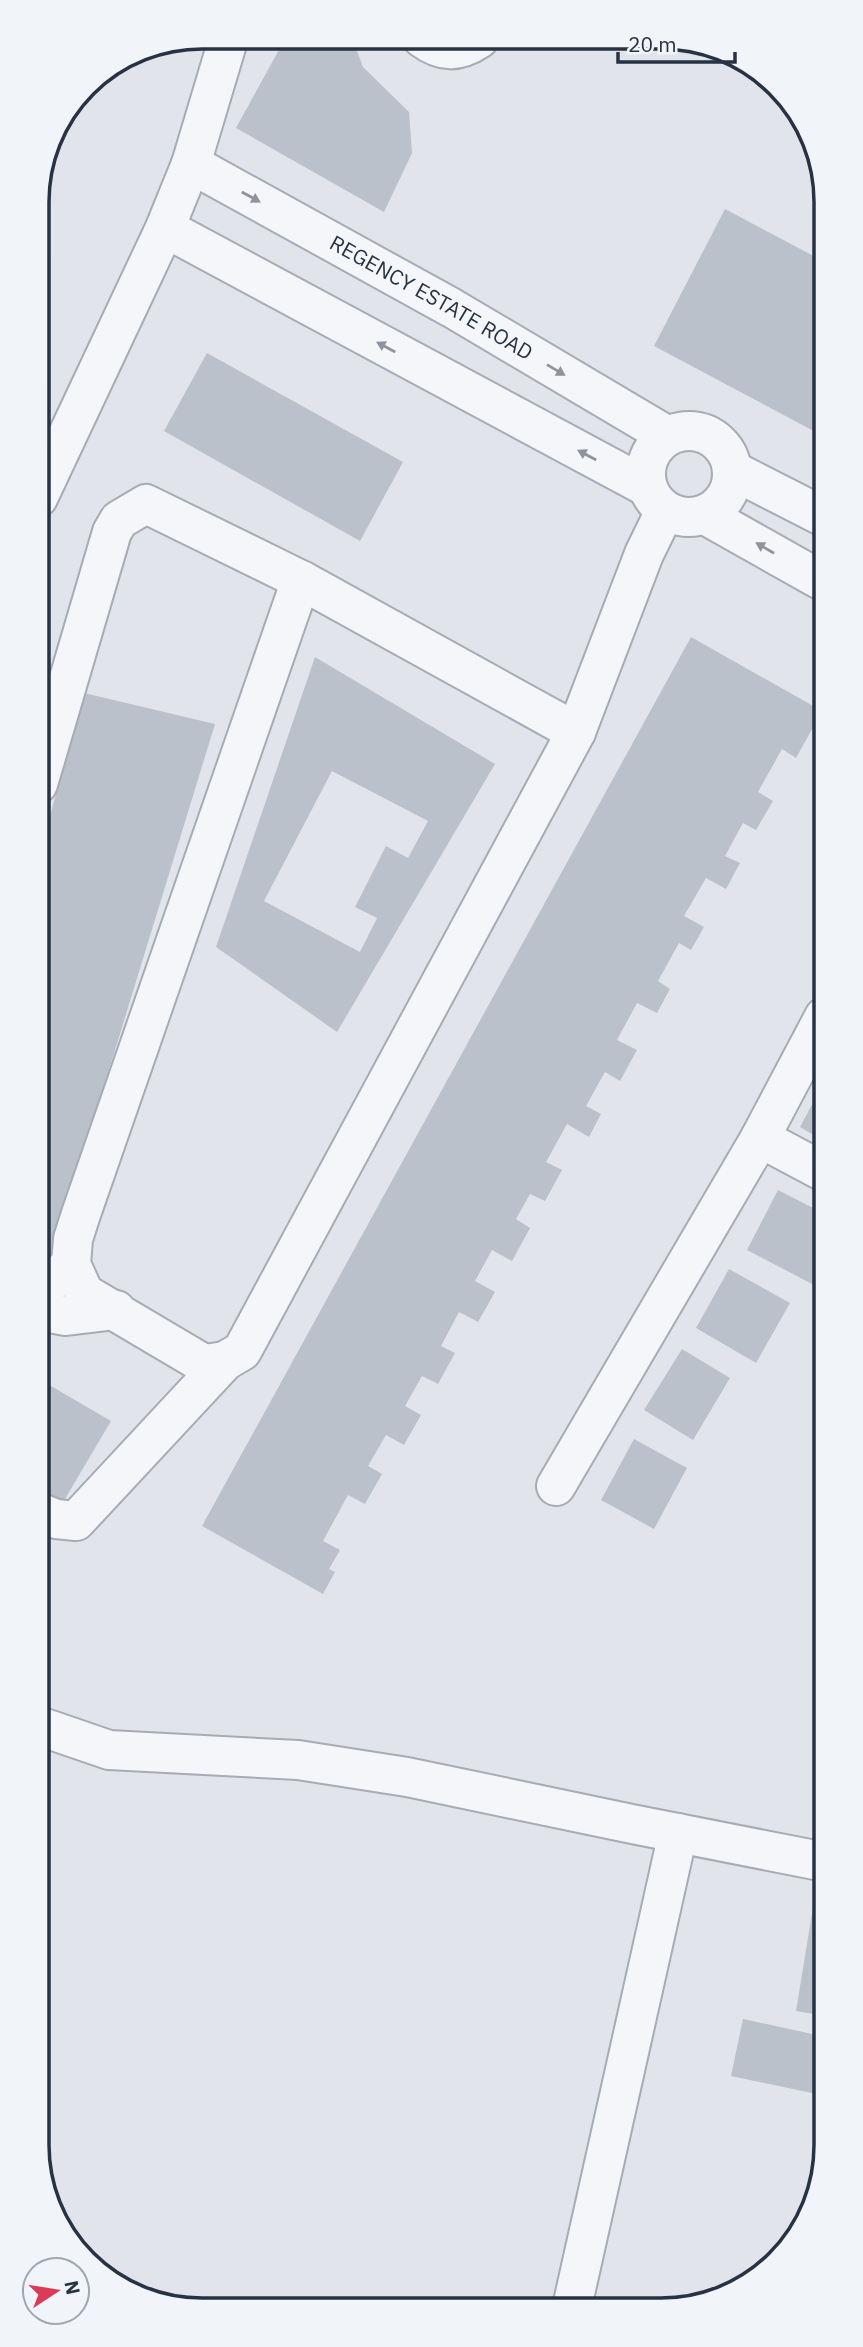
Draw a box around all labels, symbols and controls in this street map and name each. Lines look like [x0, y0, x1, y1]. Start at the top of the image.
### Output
scale bar [618, 21, 735, 65]
text: 20 m [628, 30, 677, 58]
one-way arrow [241, 191, 261, 203]
street label: REGENCY ESTATE ROAD [325, 228, 538, 366]
one-way arrow [377, 341, 396, 353]
one-way arrow [546, 363, 565, 376]
one-way arrow [577, 449, 597, 461]
one-way arrow [755, 542, 774, 554]
north arrow [21, 2256, 91, 2326]
text: N [59, 2278, 86, 2297]

